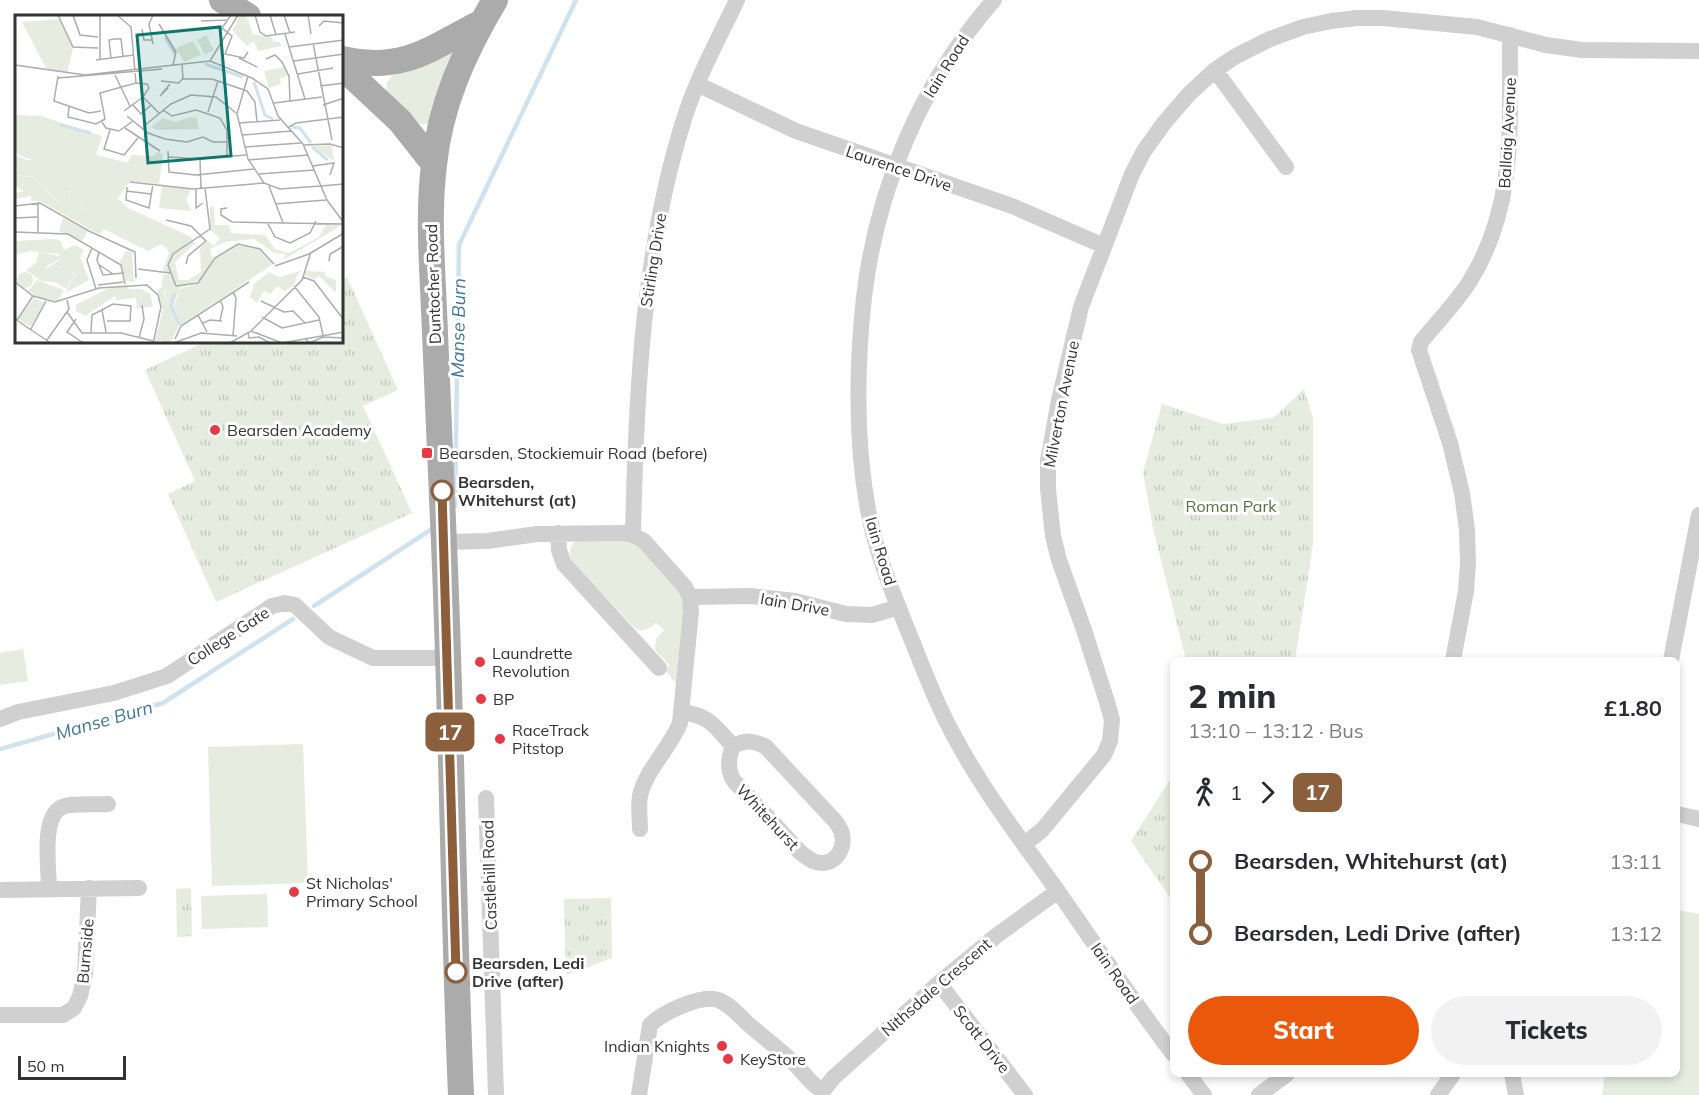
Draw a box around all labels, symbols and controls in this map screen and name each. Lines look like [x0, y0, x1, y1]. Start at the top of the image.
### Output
inset map [15, 15, 344, 344]
street label: Iain Road [919, 31, 973, 101]
street label: Ballaig Avenue [1494, 77, 1520, 189]
street label: Laurence Drive [843, 141, 955, 195]
street label: Stirling Drive [636, 212, 670, 308]
street label: Duntocher Road [421, 223, 445, 345]
water label: Manse Burn [446, 278, 470, 378]
street label: Milverton Avenue [1039, 339, 1083, 469]
place label: Bearsden Academy [227, 420, 372, 440]
marker: Bearsden Academy [208, 423, 222, 437]
place label: Bearsden, Stockiemuir Road (before) [439, 443, 708, 463]
marker: Bearsden, Stockiemuir Road (before) [420, 446, 434, 460]
place label: Bearsden, Whitehurst (at) [458, 472, 577, 510]
marker: Bearsden, Whitehurst (at) [431, 480, 453, 502]
park label: Roman Park [1186, 496, 1277, 516]
street label: Iain Road [861, 514, 901, 588]
street label: Iain Drive [759, 588, 831, 620]
street label: College Gate [183, 602, 273, 670]
place label: Laundrette Revolution [492, 643, 573, 681]
marker: Laundrette Revolution [473, 655, 487, 669]
text: 2 min [1188, 675, 1276, 716]
place label: BP [493, 689, 514, 709]
marker: BP [474, 692, 488, 706]
text: £1.80 [1604, 694, 1662, 722]
water label: Manse Burn [53, 695, 155, 745]
line badge: 17 [423, 712, 477, 752]
text: 13:10 – 13:12 · Bus [1188, 718, 1364, 743]
text: 17 [437, 719, 463, 745]
place label: RaceTrack Pitstop [512, 720, 590, 758]
marker: RaceTrack Pitstop [493, 732, 507, 746]
icon: walk [1188, 776, 1221, 809]
icon: forward [1251, 776, 1284, 809]
text: 17 [1305, 779, 1330, 805]
street label: Whitehurst [732, 780, 804, 854]
text: 1 [1230, 780, 1242, 805]
street label: Castlehill Road [477, 819, 501, 931]
text: Bearsden, Whitehurst (at) [1234, 847, 1508, 875]
text: 13:11 [1609, 849, 1662, 874]
place label: St Nicholas' Primary School [306, 873, 418, 911]
marker: St Nicholas' Primary School [287, 885, 301, 899]
street label: Burnside [72, 918, 98, 984]
text: Bearsden, Ledi Drive (after) [1234, 919, 1522, 947]
text: 13:12 [1609, 921, 1662, 946]
street label: Nithsdale Crescent [877, 934, 995, 1040]
street label: Iain Road [1087, 938, 1143, 1008]
place label: Bearsden, Ledi Drive (after) [472, 953, 584, 991]
marker: Bearsden, Ledi Drive (after) [445, 961, 467, 983]
button: Start [1188, 996, 1419, 1065]
button: Tickets [1431, 996, 1662, 1065]
street label: Scott Drive [949, 1001, 1015, 1077]
place label: Indian Knights [604, 1036, 710, 1056]
marker: Indian Knights [715, 1039, 729, 1053]
place label: KeyStore [740, 1049, 806, 1069]
marker: KeyStore [721, 1052, 735, 1066]
scale bar [18, 1053, 126, 1080]
text: 50 m [27, 1056, 64, 1076]

